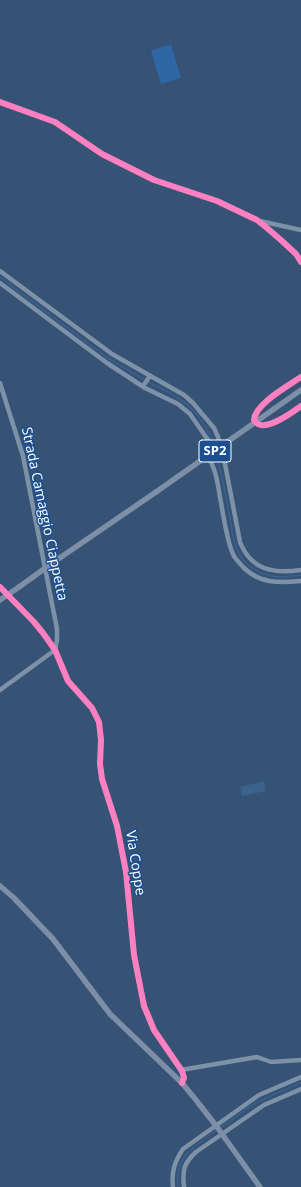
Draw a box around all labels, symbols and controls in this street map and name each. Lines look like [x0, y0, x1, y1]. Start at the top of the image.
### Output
street label: Strada Camaggio Ciappetta [17, 426, 71, 602]
road number: SP2 [199, 440, 231, 462]
street label: Via Coppe [122, 829, 148, 897]

